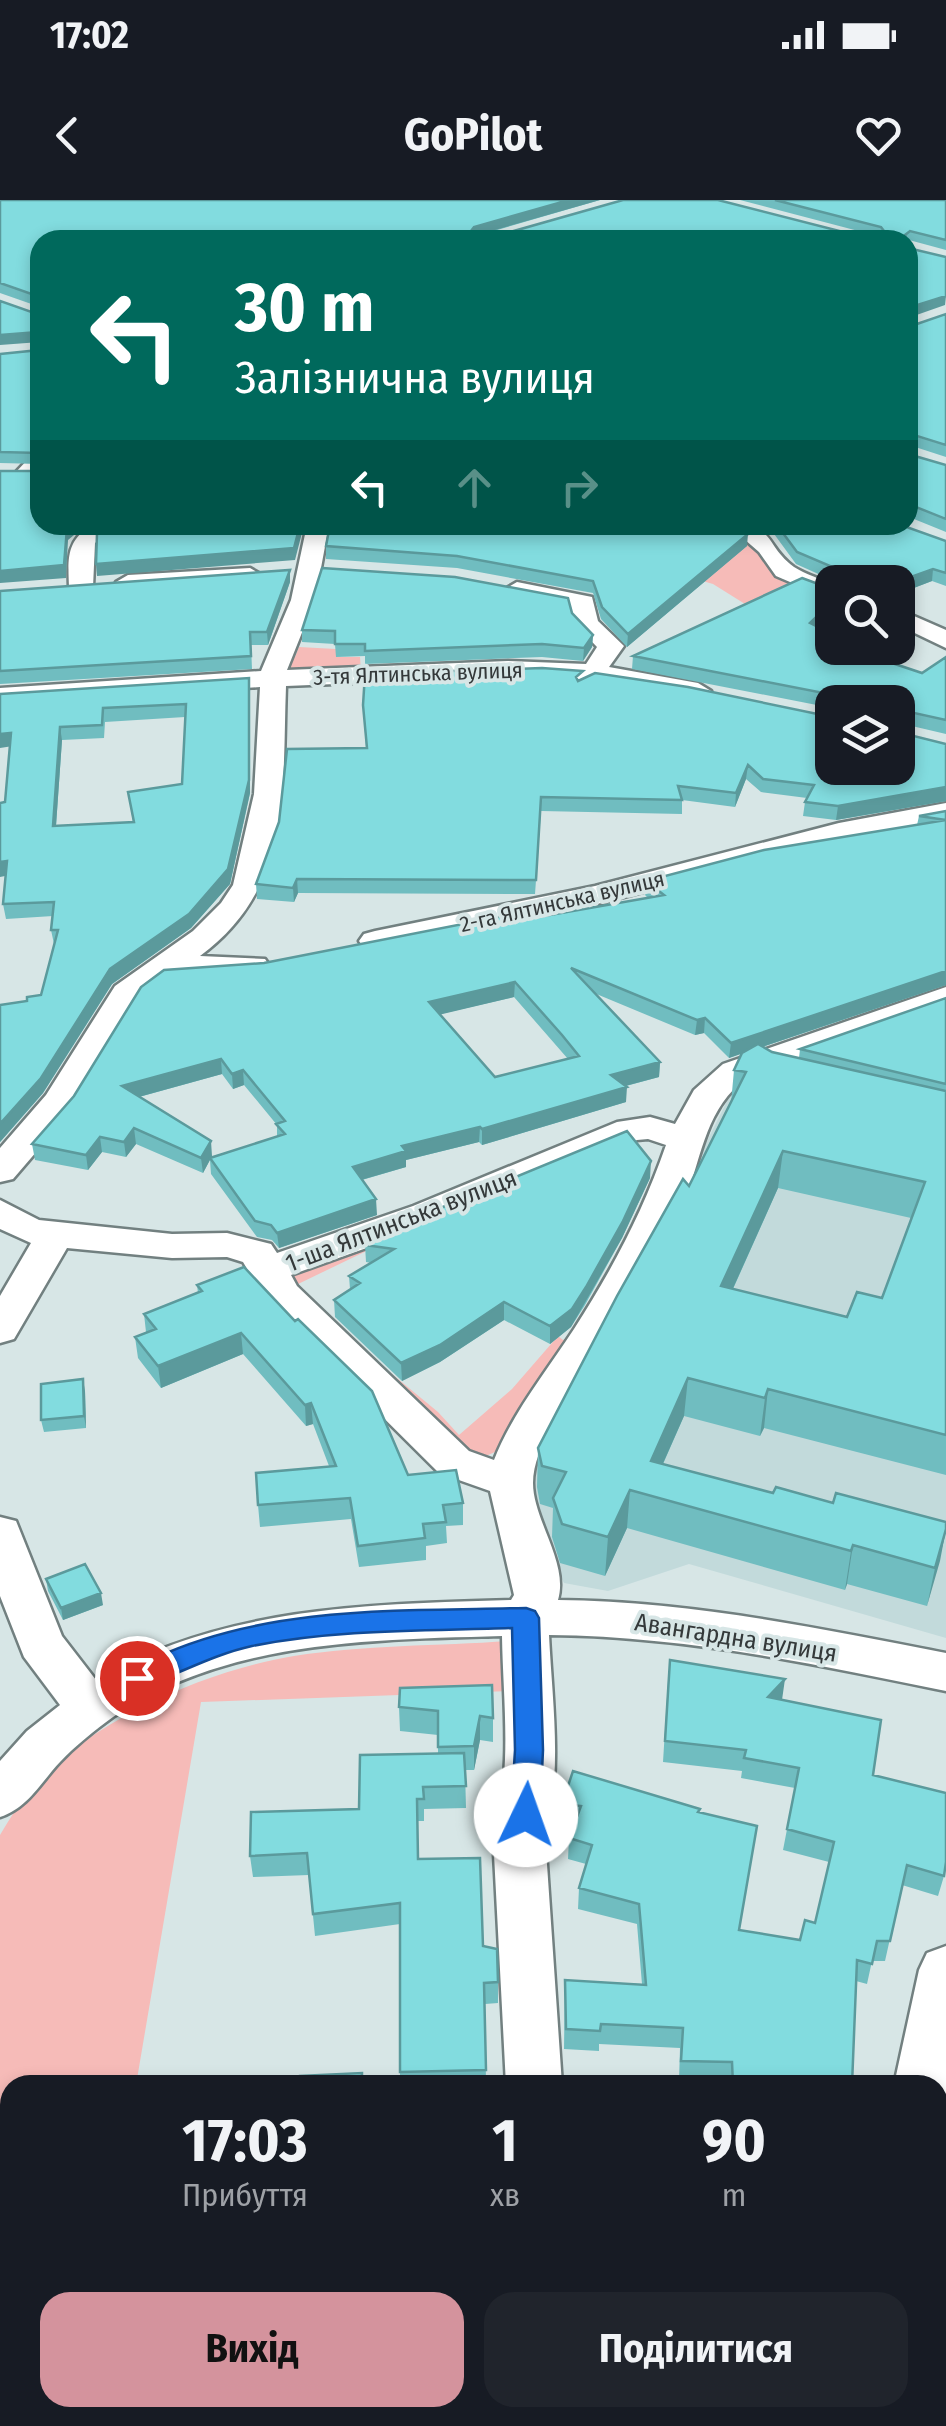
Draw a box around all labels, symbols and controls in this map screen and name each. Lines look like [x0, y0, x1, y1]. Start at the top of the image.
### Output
text: 17:02 [50, 12, 129, 58]
icon: back [40, 108, 95, 163]
text: GoPilot [404, 108, 542, 162]
icon: heart [851, 108, 906, 163]
text: 30 m [235, 266, 374, 350]
icon: left [70, 270, 200, 400]
text: Залізнична вулиця [235, 351, 595, 405]
icon: left [342, 460, 397, 515]
icon: ahead [447, 460, 502, 515]
icon: right [552, 460, 607, 515]
map controls [815, 565, 915, 785]
button: search [815, 565, 915, 665]
street label: 3-тя Ялтинська вулиця [313, 656, 523, 691]
button: layers [815, 685, 915, 785]
street label: 2-га Ялтинська вулиця [457, 865, 667, 938]
street label: 1-ша Ялтинська вулиця [282, 1163, 521, 1279]
street label: Авангардна вулиця [633, 1607, 839, 1669]
pin [95, 1636, 180, 1721]
icon: arrive [110, 1651, 165, 1706]
position arrow [474, 1763, 578, 1867]
text: 17:03 [182, 2105, 308, 2177]
text: 1 [492, 2105, 518, 2177]
text: 90 [702, 2105, 766, 2177]
text: Прибуття [182, 2176, 308, 2214]
text: хв [490, 2176, 520, 2214]
text: m [722, 2176, 746, 2214]
button: Вихід [40, 2292, 464, 2407]
button: Поділитися [484, 2292, 908, 2407]

